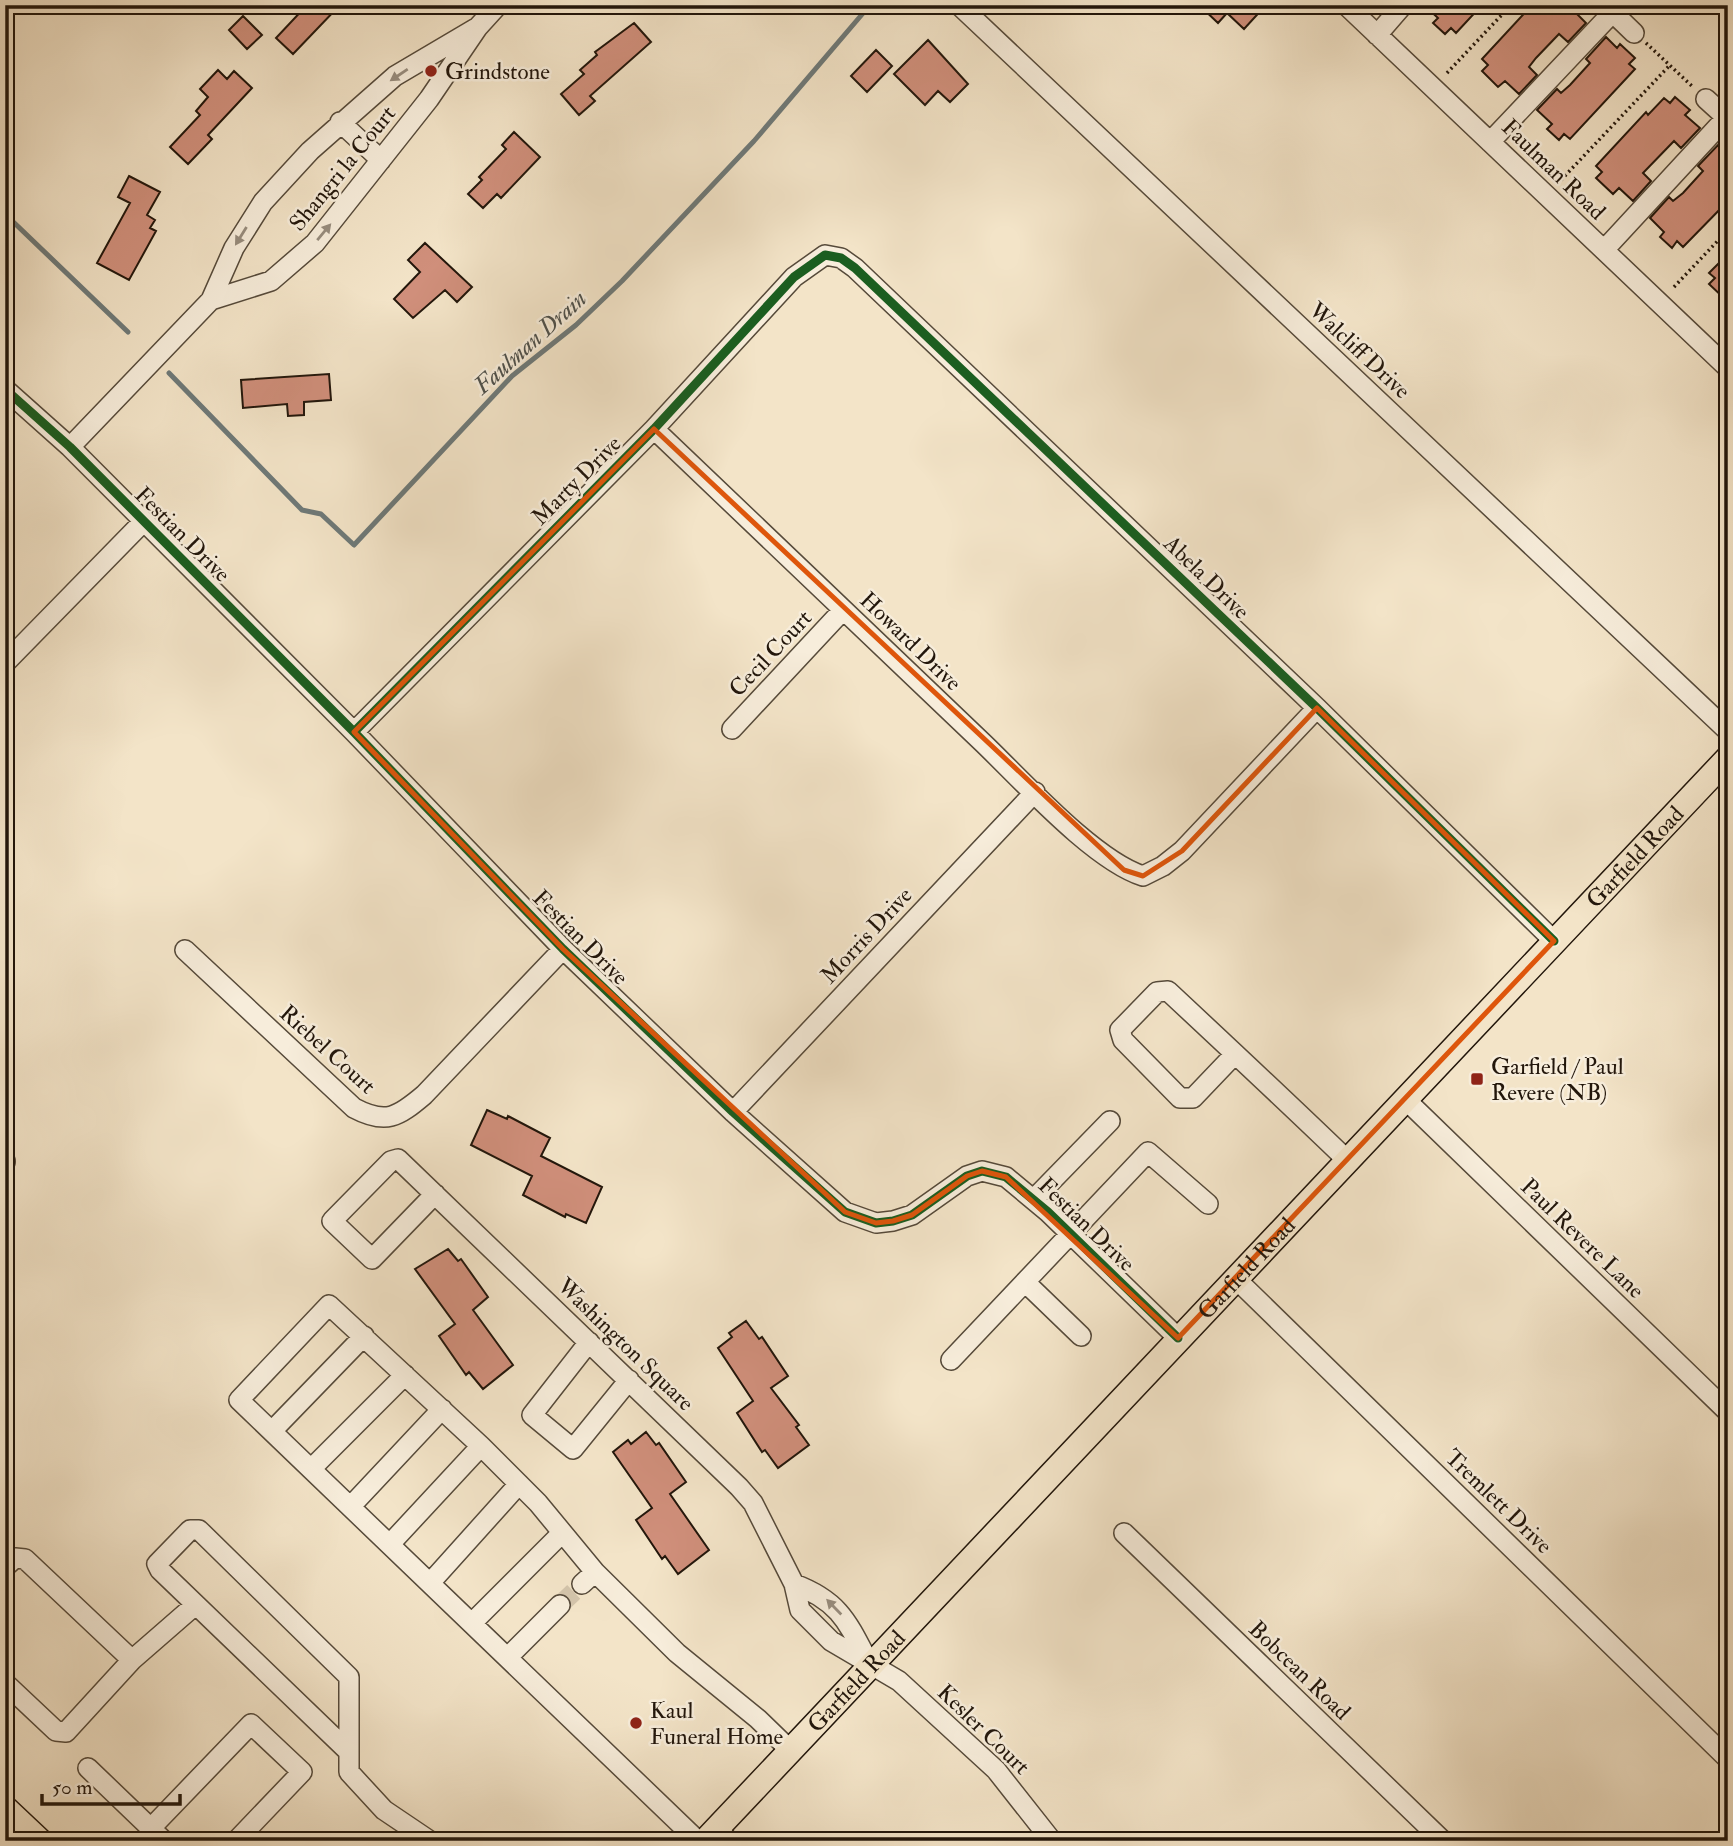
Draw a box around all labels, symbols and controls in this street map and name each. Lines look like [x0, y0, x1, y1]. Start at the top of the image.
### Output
place label: Grindstone [445, 57, 550, 86]
marker: Grindstone [423, 63, 439, 79]
one-way arrow [389, 68, 409, 81]
street label: Shangri la Court [283, 100, 402, 237]
street label: Faulman Road [1496, 113, 1612, 226]
one-way arrow [316, 224, 331, 241]
one-way arrow [234, 226, 247, 246]
water label: Faulman Drain [467, 283, 593, 402]
street label: Walcliff Drive [1302, 295, 1417, 405]
street label: Marty Drive [525, 429, 628, 531]
street label: Festian Drive [129, 480, 237, 589]
street label: Abela Drive [1157, 529, 1256, 626]
street label: Howard Drive [854, 586, 968, 697]
street label: Cecil Court [723, 604, 818, 703]
street label: Garfield Road [1580, 800, 1690, 914]
street label: Morris Drive [814, 881, 919, 990]
street label: Festian Drive [527, 883, 635, 992]
street label: Riebel Court [274, 999, 382, 1100]
place label: Garfield / Paul Revere (NB) [1491, 1052, 1624, 1107]
marker: Garfield / Paul Revere (NB) [1469, 1071, 1485, 1087]
street label: Festian Drive [1032, 1171, 1142, 1278]
street label: Paul Revere Lane [1515, 1172, 1651, 1305]
street label: Garfield Road [1191, 1211, 1302, 1326]
street label: Washington Square [550, 1271, 701, 1417]
street label: Tremlett Drive [1439, 1443, 1559, 1560]
one-way arrow [825, 1599, 842, 1616]
street label: Bobcean Road [1243, 1615, 1357, 1726]
street label: Garfield Road [801, 1624, 912, 1739]
street label: Kesler Court [931, 1678, 1036, 1781]
place label: Kaul Funeral Home [650, 1696, 783, 1751]
marker: Kaul Funeral Home [628, 1715, 644, 1731]
scale bar [42, 1762, 180, 1806]
text: 50 m [52, 1774, 93, 1801]

